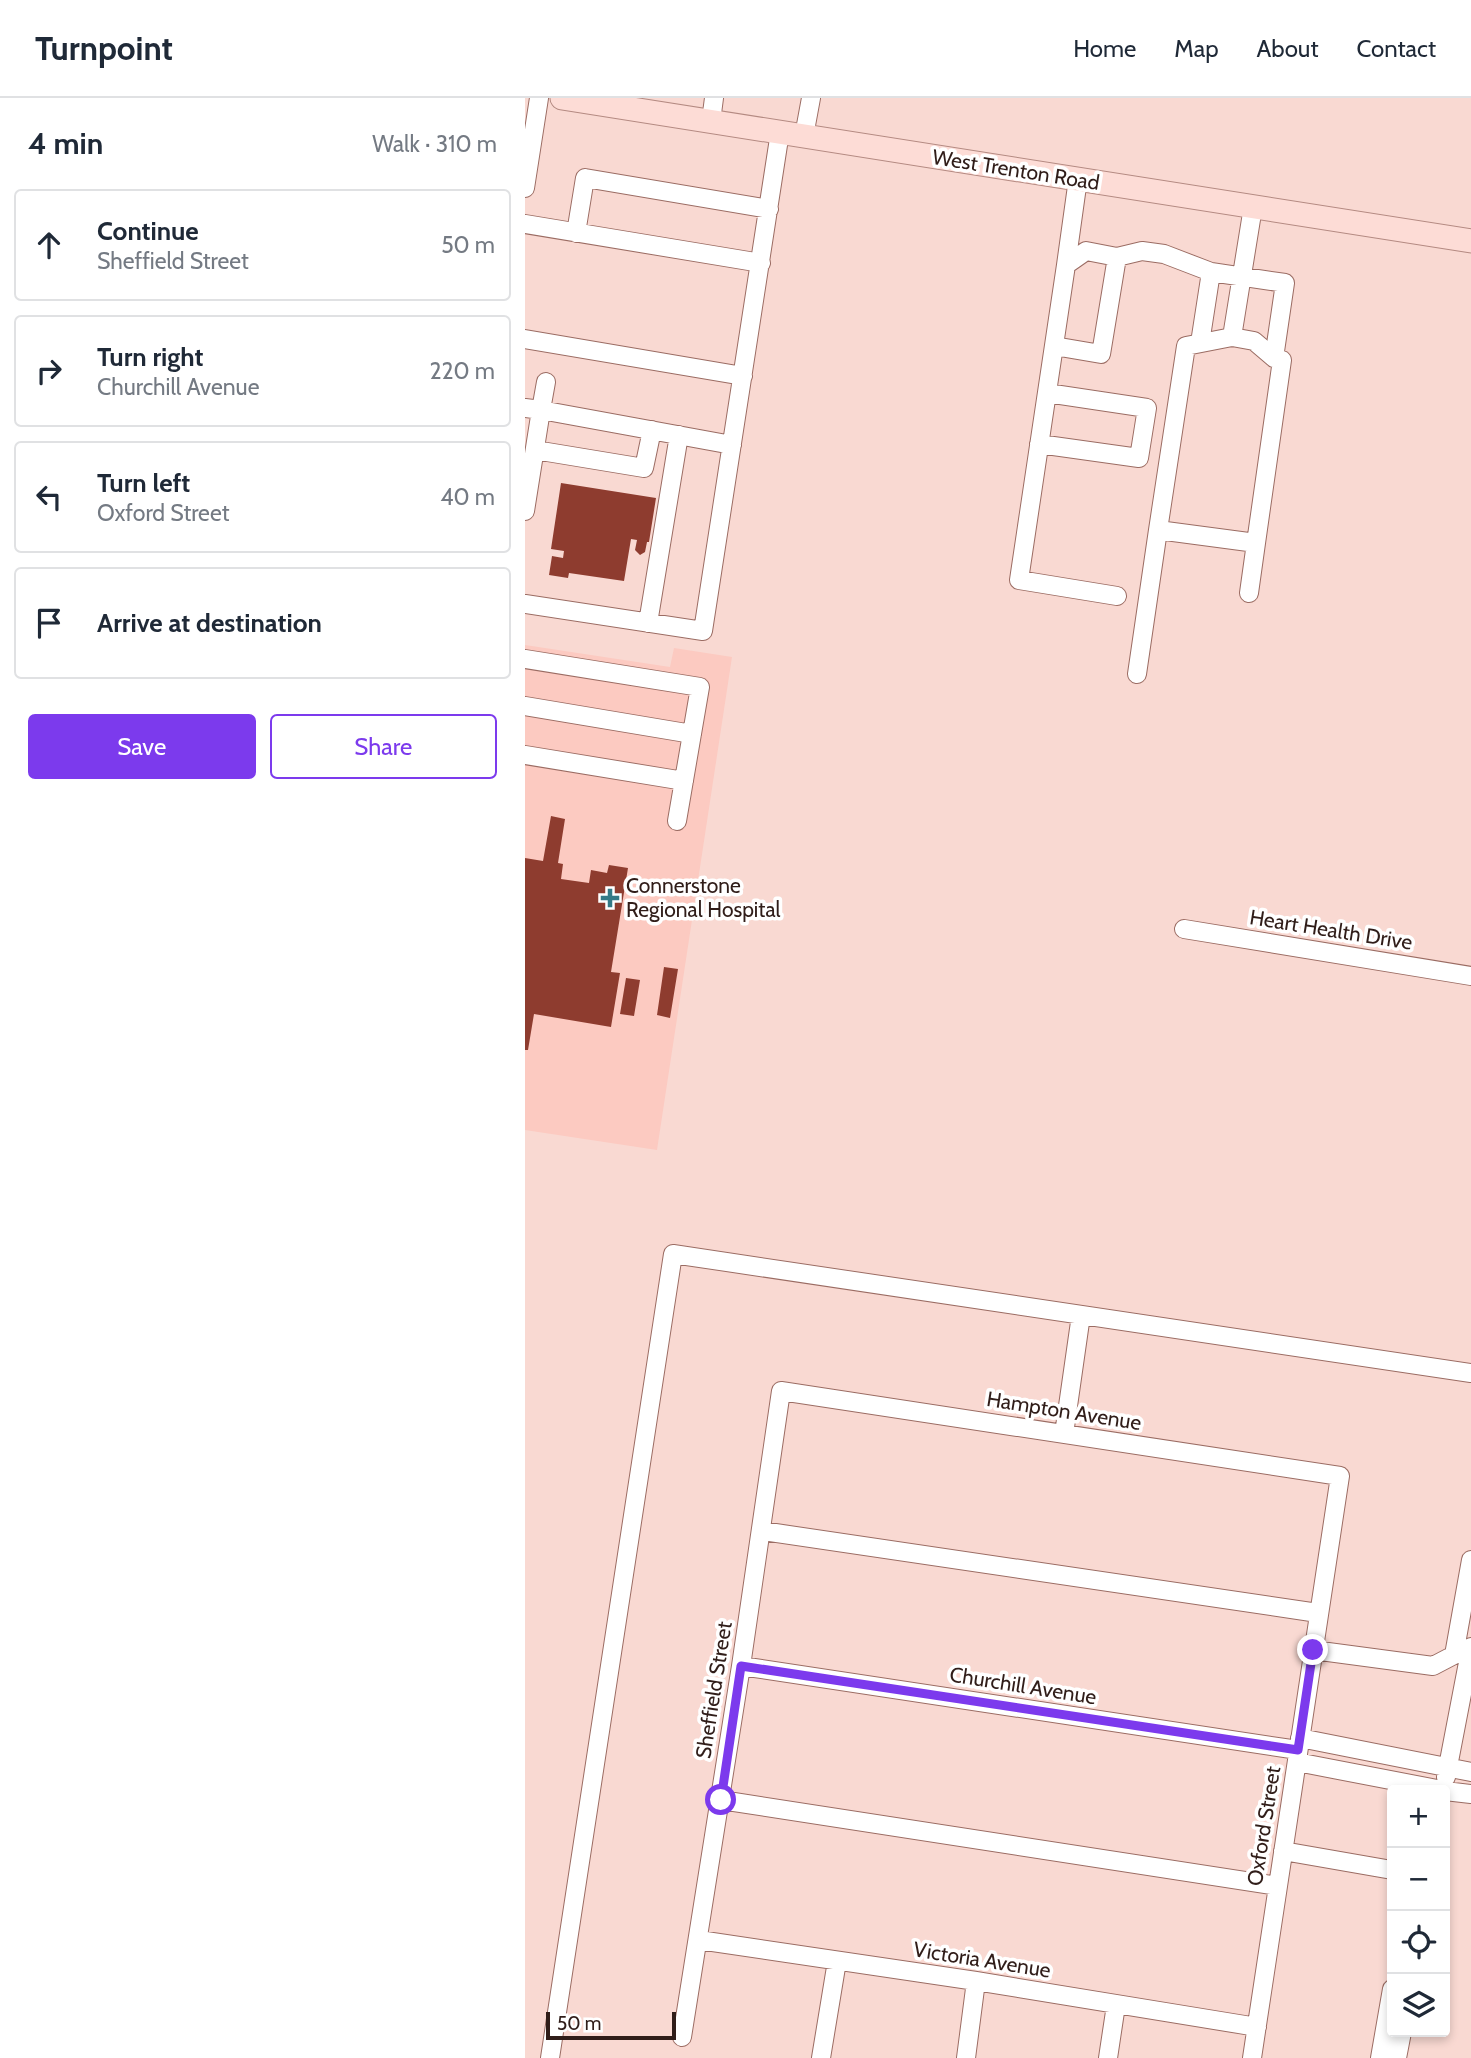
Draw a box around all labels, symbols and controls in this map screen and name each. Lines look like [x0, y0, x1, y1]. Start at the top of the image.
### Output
text: Turnpoint [35, 28, 173, 68]
text: Home [1073, 34, 1136, 63]
text: Map [1174, 34, 1219, 63]
text: About [1257, 34, 1319, 63]
text: Contact [1357, 34, 1436, 63]
text: 4 min [28, 125, 103, 162]
text: Walk · 310 m [372, 130, 497, 158]
street label: West Trenton Road [931, 144, 1101, 195]
text: Continue [97, 215, 199, 247]
icon: ahead [30, 226, 68, 264]
text: 50 m [441, 231, 495, 259]
text: Sheffield Street [97, 247, 249, 275]
text: Turn right [97, 341, 203, 373]
icon: right [30, 352, 68, 390]
text: 220 m [429, 357, 495, 385]
text: Churchill Avenue [97, 373, 259, 401]
text: Turn left [97, 467, 190, 499]
icon: left [30, 478, 68, 516]
text: 40 m [440, 483, 495, 511]
text: Oxford Street [97, 499, 229, 527]
icon: arrive [30, 604, 68, 642]
text: Arrive at destination [97, 607, 322, 639]
button: Save [28, 714, 256, 779]
button: Share [270, 714, 497, 779]
place label: Connerstone Regional Hospital [626, 873, 780, 922]
marker: Connerstone Regional Hospital [600, 888, 620, 908]
street label: Heart Health Drive [1248, 904, 1414, 955]
street label: Hampton Avenue [985, 1386, 1143, 1435]
street label: Sheffield Street [690, 1620, 737, 1760]
route end [1297, 1634, 1328, 1665]
street label: Churchill Avenue [948, 1662, 1099, 1709]
street label: Oxford Street [1242, 1764, 1285, 1888]
route start [705, 1784, 736, 1815]
map controls [1387, 1785, 1450, 2037]
button: + [1387, 1785, 1450, 1848]
button: − [1387, 1848, 1450, 1911]
button: locate [1387, 1911, 1450, 1974]
street label: Victoria Avenue [912, 1936, 1053, 1983]
button: layers [1387, 1974, 1450, 2037]
scale bar [546, 2009, 675, 2041]
text: 50 m [557, 2012, 601, 2035]

